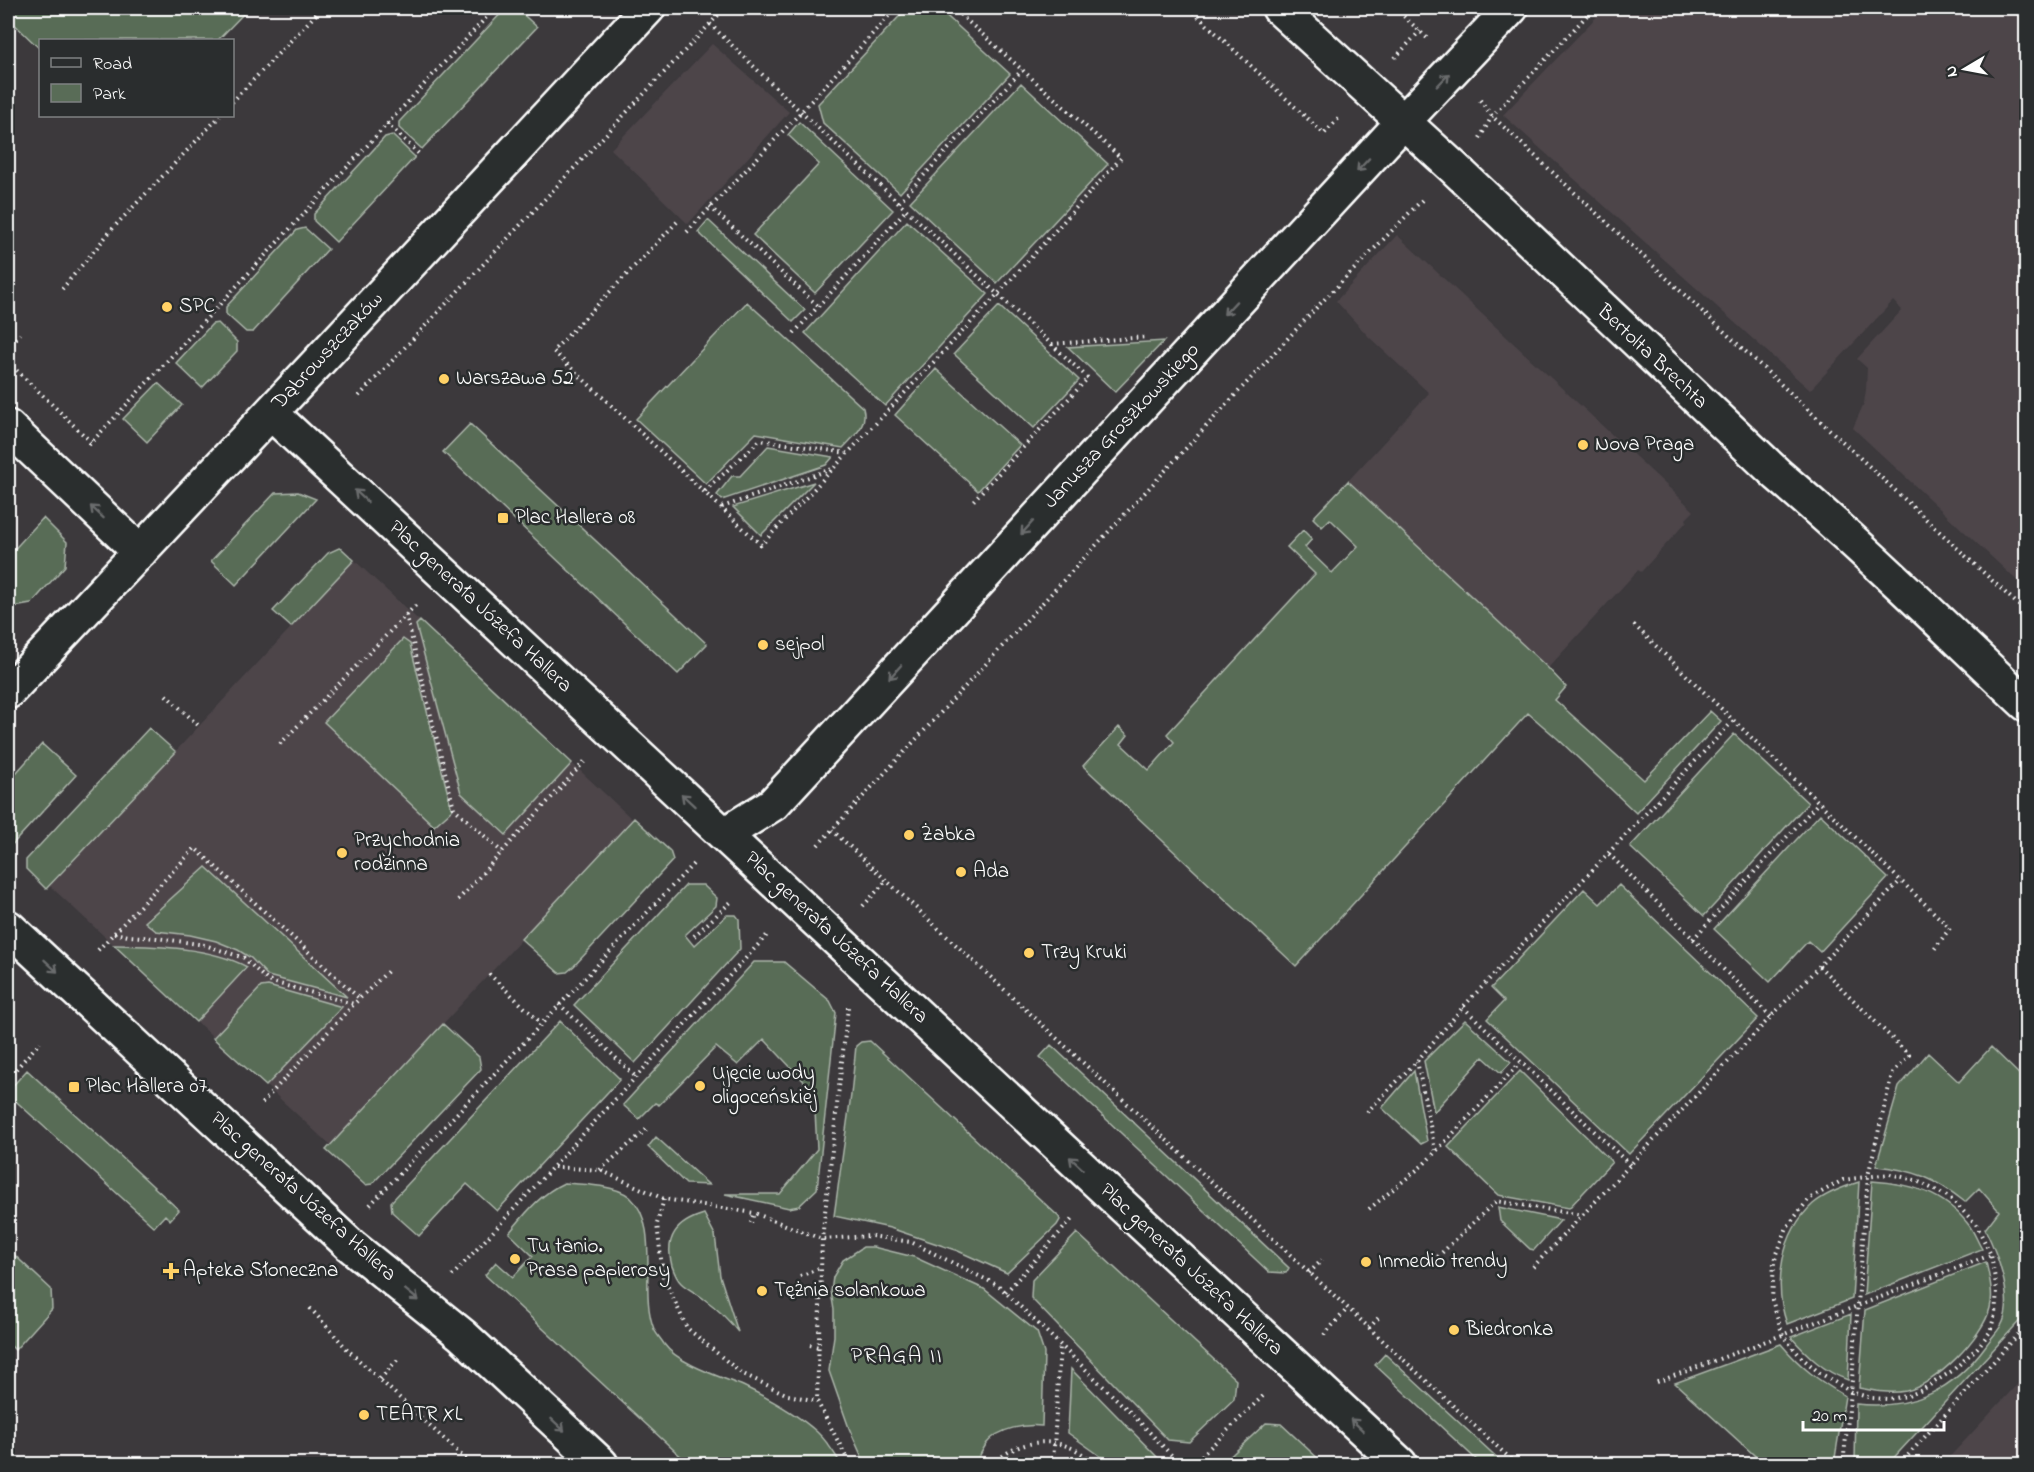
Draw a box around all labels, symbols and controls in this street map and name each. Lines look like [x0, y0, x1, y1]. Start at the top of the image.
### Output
legend [39, 39, 234, 117]
north arrow [1935, 39, 1995, 99]
text: Road [93, 52, 132, 78]
text: N [1939, 64, 1965, 79]
one-way arrow [1436, 72, 1450, 87]
text: Park [93, 82, 126, 108]
one-way arrow [1356, 157, 1370, 172]
street label: Dąbrowszczaków [265, 285, 391, 418]
place label: SPC [179, 292, 215, 322]
street label: Bertolta Brechta [1589, 297, 1714, 417]
marker: SPC [160, 300, 174, 314]
one-way arrow [1223, 300, 1237, 315]
street label: Janusza Groszkowskiego [1037, 336, 1209, 517]
place label: Warszawa 52 [456, 364, 574, 394]
marker: Warszawa 52 [437, 372, 451, 386]
place label: Nova Praga [1595, 430, 1694, 462]
marker: Nova Praga [1576, 438, 1590, 452]
one-way arrow [353, 489, 368, 504]
place label: Plac Hallera 08 [515, 503, 636, 533]
one-way arrow [90, 505, 105, 519]
marker: Plac Hallera 08 [496, 511, 510, 525]
street label: Plac generała Józefa Hallera [380, 514, 579, 702]
one-way arrow [1020, 521, 1034, 536]
place label: sejpol [775, 630, 825, 660]
marker: sejpol [756, 638, 770, 652]
one-way arrow [888, 665, 902, 680]
one-way arrow [681, 793, 696, 807]
place label: Żabka [921, 820, 975, 850]
place label: Przychodnia rodzinna [354, 826, 460, 880]
marker: Żabka [902, 828, 916, 842]
street label: Plac generała Józefa Hallera [736, 845, 935, 1033]
marker: Przychodnia rodzinna [335, 846, 349, 860]
place label: Ada [973, 857, 1009, 887]
marker: Ada [954, 865, 968, 879]
place label: Trzy Kruki [1041, 938, 1127, 970]
marker: Trzy Kruki [1022, 946, 1036, 960]
one-way arrow [43, 959, 58, 974]
place label: Ujęcie wody oligoceńskiej [712, 1059, 817, 1115]
place label: Plac Hallera 07 [86, 1072, 208, 1102]
marker: Ujęcie wody oligoceńskiej [693, 1079, 707, 1093]
marker: Plac Hallera 07 [67, 1080, 81, 1094]
street label: Plac generała Józefa Hallera [202, 1105, 403, 1291]
one-way arrow [1069, 1156, 1084, 1170]
street label: Plac generała Józefa Hallera [1091, 1177, 1290, 1365]
place label: Tu tanio. Prasa papierosy [527, 1232, 670, 1288]
place label: Inmedio trendy [1378, 1247, 1508, 1279]
marker: Tu tanio. Prasa papierosy [508, 1252, 522, 1266]
marker: Inmedio trendy [1359, 1255, 1373, 1269]
place label: Apteka Słoneczna [183, 1256, 338, 1286]
marker: Apteka Słoneczna [164, 1264, 178, 1278]
place label: Tężnia solankowa [774, 1276, 926, 1306]
marker: Tężnia solankowa [755, 1284, 769, 1298]
one-way arrow [404, 1289, 420, 1302]
place label: Biedronka [1465, 1315, 1553, 1345]
marker: Biedronka [1447, 1323, 1461, 1337]
district label: PRAGA II [851, 1341, 943, 1373]
scale bar [1803, 1394, 1944, 1432]
place label: TEATR XL [376, 1400, 463, 1430]
text: 20 m [1812, 1404, 1847, 1430]
marker: TEATR XL [357, 1408, 371, 1422]
one-way arrow [1350, 1417, 1365, 1432]
one-way arrow [550, 1418, 565, 1432]

